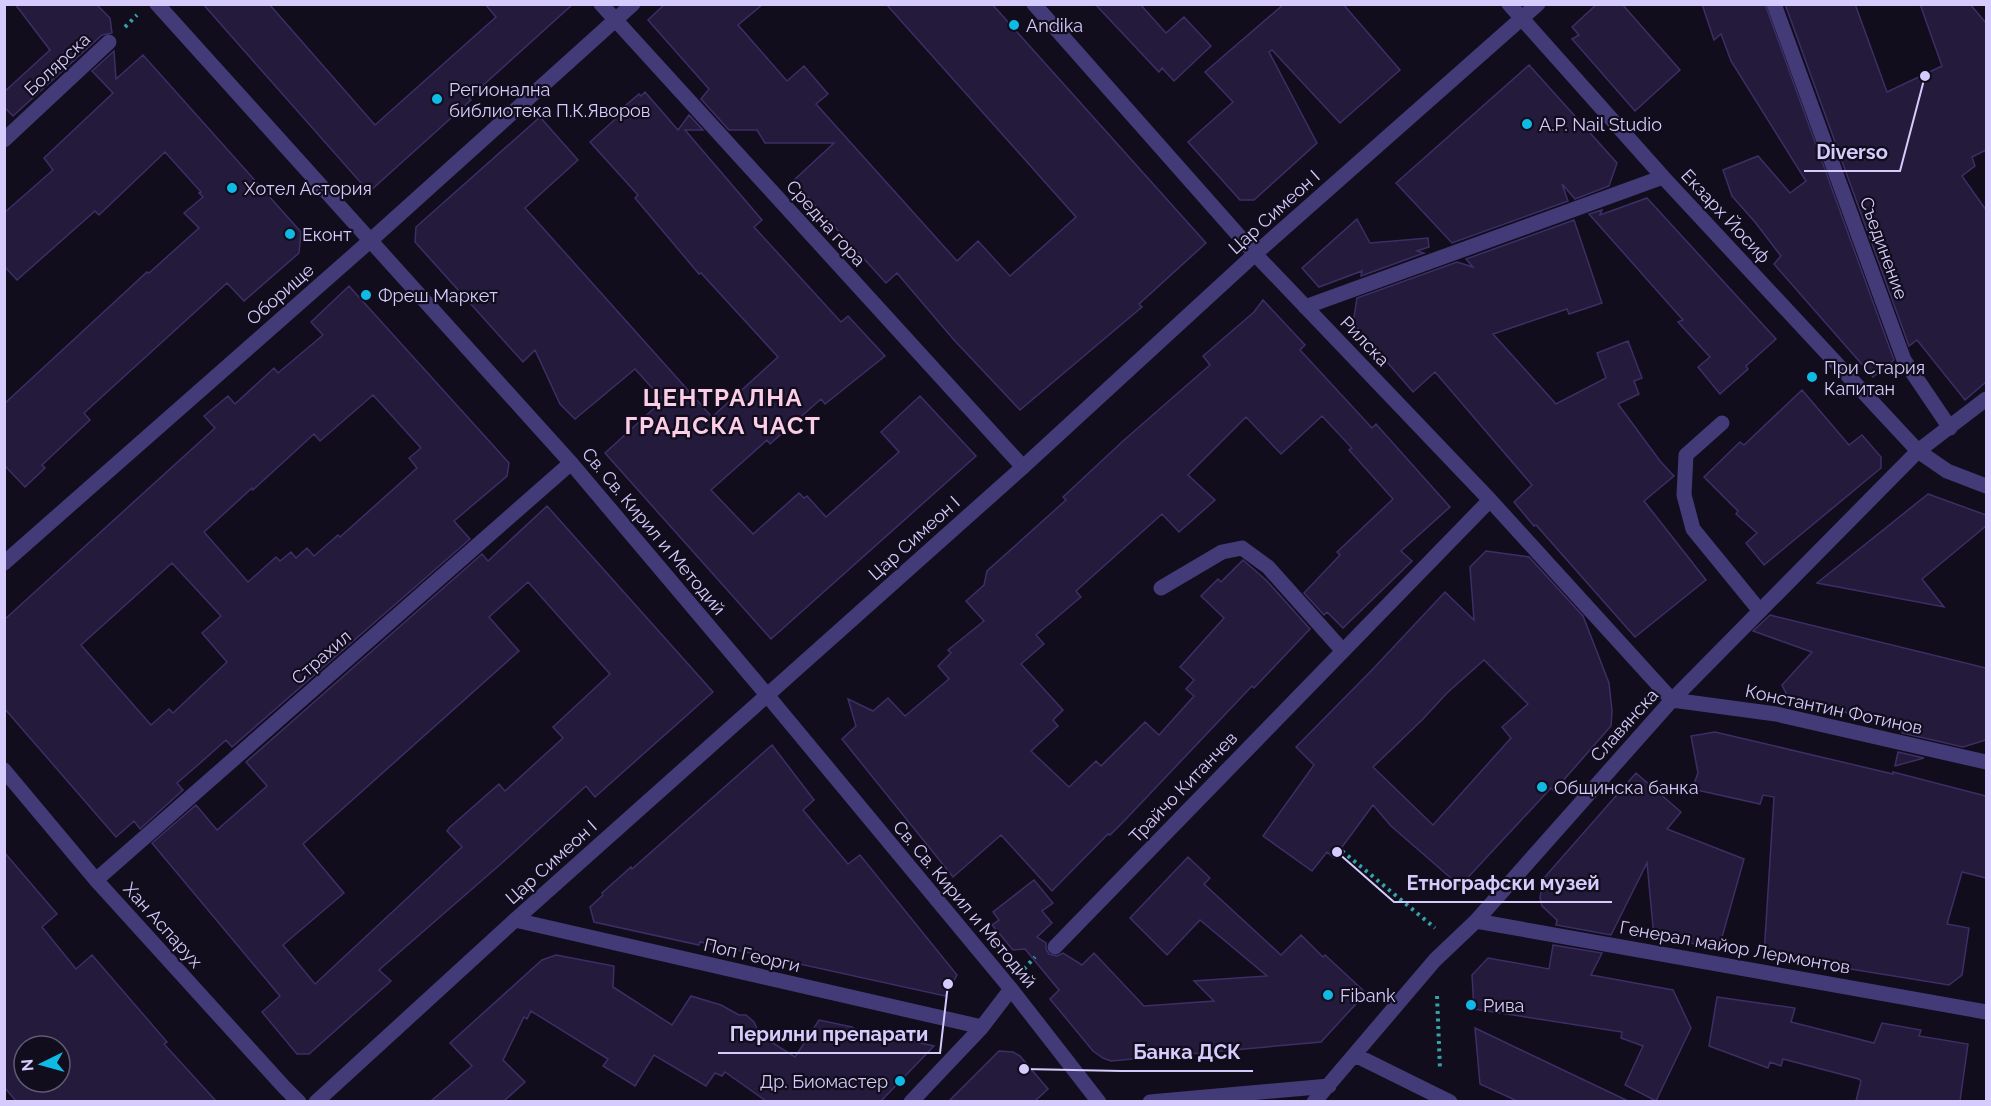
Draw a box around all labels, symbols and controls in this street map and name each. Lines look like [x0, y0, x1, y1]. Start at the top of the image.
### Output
place label: Andika [1026, 15, 1083, 36]
marker: Andika [1007, 18, 1021, 32]
street label: Болярска [20, 28, 94, 100]
place label: Регионална библиотека П.К.Яворов [449, 79, 650, 121]
marker: Регионална библиотека П.К.Яворов [430, 92, 444, 106]
place label: A.P. Nail Studio [1539, 114, 1662, 135]
marker: A.P. Nail Studio [1520, 117, 1534, 131]
callout: Diverso [1804, 133, 1900, 171]
text: Diverso [1816, 140, 1888, 164]
street label: Екзарх Йосиф [1677, 165, 1775, 267]
street label: Цар Симеон I [1224, 166, 1324, 258]
street label: Средна гора [782, 176, 870, 270]
place label: Хотел Астория [244, 178, 372, 199]
marker: Хотел Астория [225, 181, 239, 195]
street label: Съединение [1856, 194, 1912, 302]
place label: Еконт [302, 224, 352, 245]
marker: Еконт [283, 227, 297, 241]
street label: Оборище [242, 259, 318, 329]
place label: Фреш Маркет [378, 285, 498, 306]
marker: Фреш Маркет [359, 288, 373, 302]
street label: Рилска [1336, 312, 1394, 370]
place label: При Стария Капитан [1824, 357, 1925, 399]
marker: При Стария Капитан [1805, 370, 1819, 384]
district label: ЦЕНТРАЛНА ГРАДСКА ЧАСТ [625, 383, 821, 440]
street label: Св. Св. Кирил и Методий [578, 443, 730, 619]
street label: Цар Симеон I [864, 492, 964, 584]
street label: Страхил [287, 626, 355, 688]
street label: Константин Фотинов [1744, 680, 1924, 738]
street label: Славянска [1586, 684, 1662, 766]
street label: Трайчо Китанчев [1125, 727, 1241, 847]
place label: Общинска банка [1554, 777, 1698, 798]
marker: Общинска банка [1535, 780, 1549, 794]
street label: Цар Симеон I [501, 816, 601, 908]
street label: Св. Св. Кирил и Методий [889, 816, 1041, 992]
callout: Етнографски музей [1394, 864, 1612, 902]
text: Етнографски музей [1406, 871, 1600, 895]
street label: Хан Аспарух [119, 878, 207, 972]
street label: Генерал майор Лермонтов [1618, 916, 1852, 978]
street label: Поп Георги [702, 934, 802, 976]
place label: Fibank [1340, 985, 1396, 1006]
marker: Fibank [1321, 988, 1335, 1002]
place label: Рива [1483, 995, 1524, 1016]
marker: Рива [1464, 998, 1478, 1012]
callout: Перилни препарати [718, 1015, 940, 1053]
text: Перилни препарати [730, 1022, 928, 1046]
callout: Банка ДСК [1121, 1033, 1253, 1071]
north arrow [12, 1034, 72, 1094]
text: Банка ДСК [1133, 1040, 1241, 1064]
text: N [18, 1058, 38, 1072]
place label: Др. Биомастер [760, 1071, 888, 1092]
marker: Др. Биомастер [893, 1074, 907, 1088]

